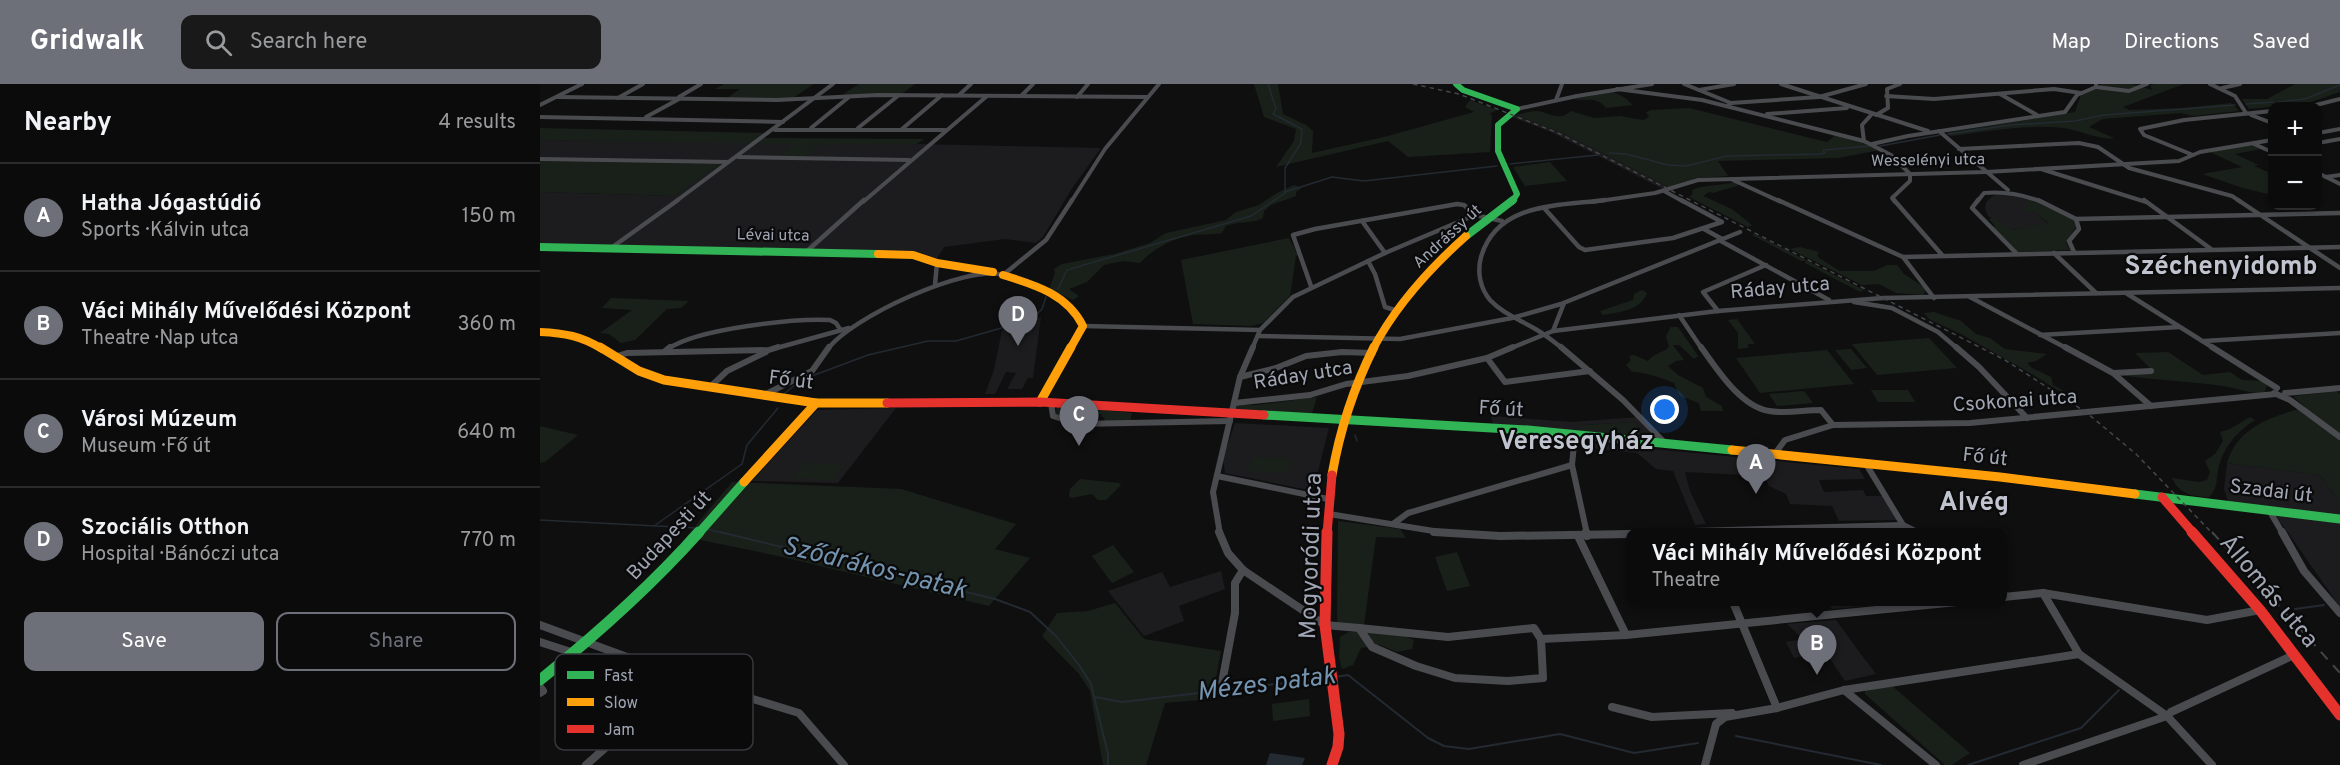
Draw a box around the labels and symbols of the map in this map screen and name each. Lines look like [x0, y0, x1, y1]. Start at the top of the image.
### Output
street label: Wesselényi utca [1871, 150, 1985, 172]
street label: Andrássy út [1409, 201, 1487, 273]
street label: Lévai utca [736, 225, 810, 247]
district label: Széchenyidomb [2124, 251, 2318, 284]
street label: Ráday utca [1729, 272, 1831, 306]
pin: D [998, 296, 1038, 346]
street label: Ráday utca [1252, 355, 1354, 397]
street label: Fő út [767, 365, 815, 397]
street label: Csokonai utca [1952, 385, 2078, 419]
your location [1650, 395, 1679, 424]
pin: C [1060, 396, 1098, 446]
street label: Fő út [1478, 396, 1524, 424]
district label: Veresegyház [1498, 426, 1654, 459]
street label: Fő út [1961, 443, 2009, 473]
pin: A [1736, 444, 1776, 494]
street label: Mogyoródi utca [1294, 472, 1330, 640]
street label: Szadai út [2228, 474, 2314, 510]
street label: Budapesti út [622, 486, 718, 586]
district label: Alvég [1939, 487, 2009, 520]
street label: Állomás utca [2212, 528, 2326, 655]
water label: Sződrákos-patak [778, 530, 971, 608]
pin: B [1798, 626, 1836, 675]
legend [555, 654, 753, 750]
water label: Mézes patak [1195, 660, 1338, 710]
text: Fast [604, 667, 634, 687]
text: Slow [604, 694, 638, 714]
text: Jam [604, 721, 635, 741]

